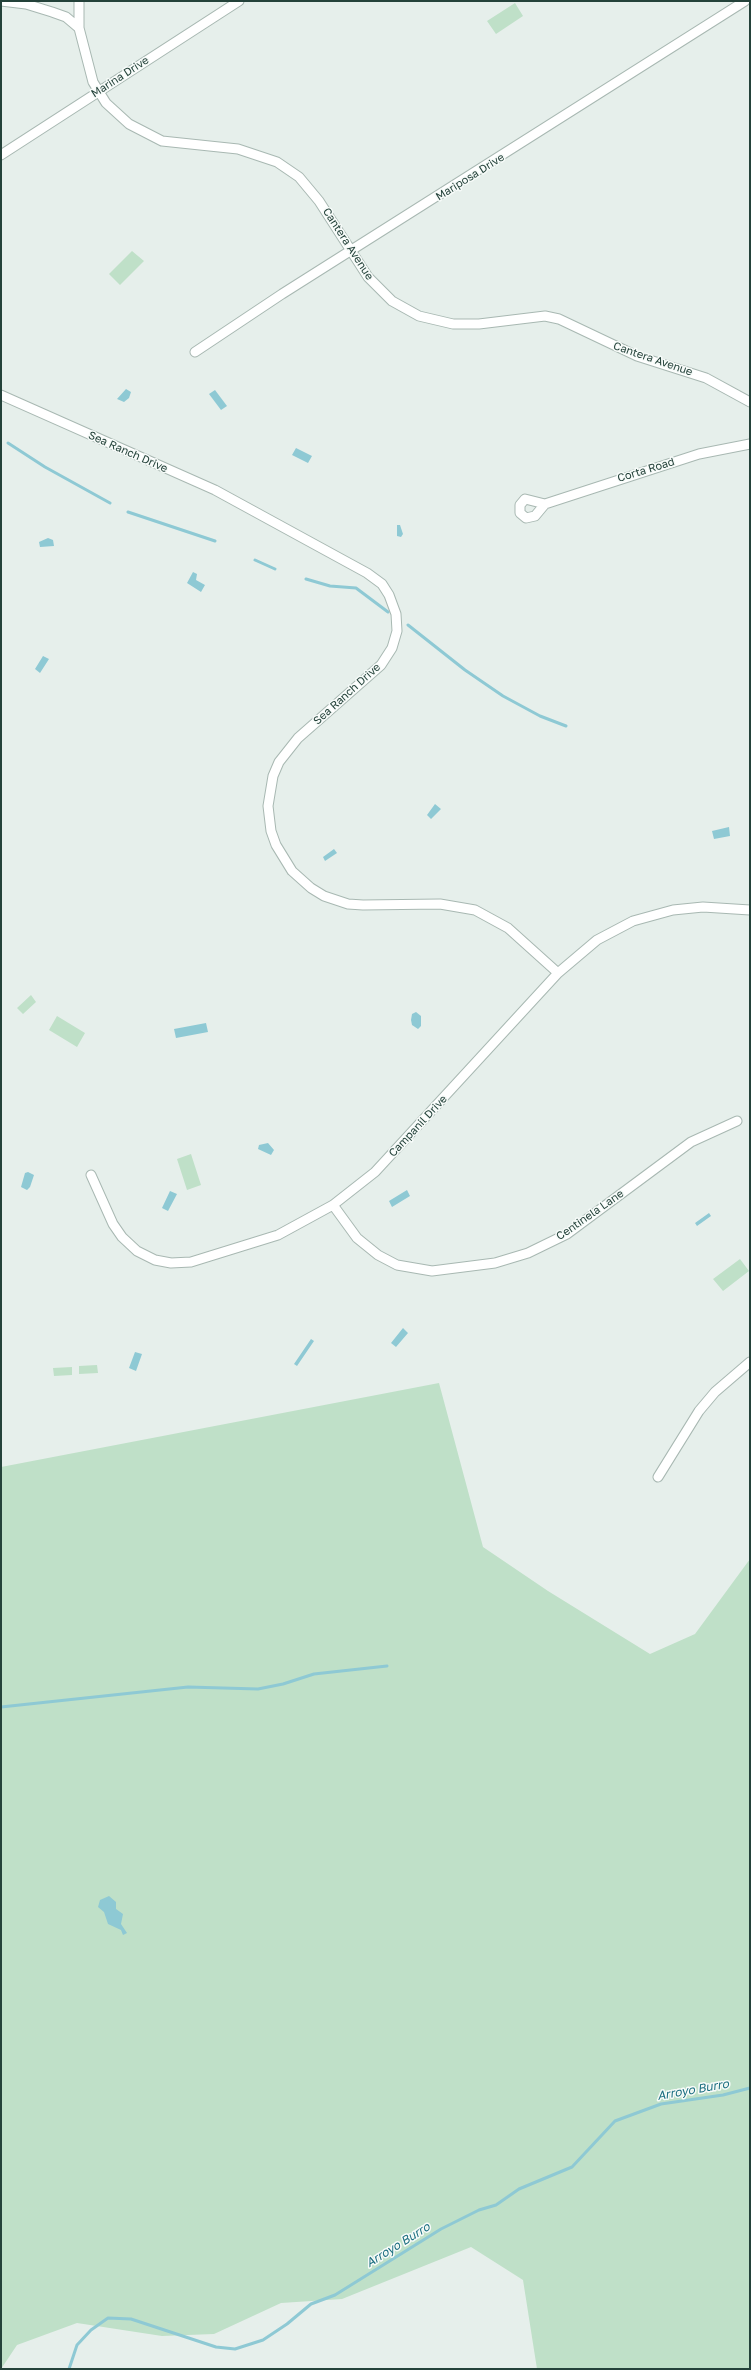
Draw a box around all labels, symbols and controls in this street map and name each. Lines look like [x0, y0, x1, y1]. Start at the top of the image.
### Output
street label: Marina Drive [89, 54, 151, 100]
street label: Mariposa Drive [433, 151, 507, 203]
street label: Cantera Avenue [320, 206, 376, 282]
street label: Cantera Avenue [612, 339, 694, 379]
street label: Sea Ranch Drive [86, 429, 170, 475]
street label: Corta Road [616, 455, 676, 485]
street label: Sea Ranch Drive [311, 660, 383, 728]
street label: Campanil Drive [386, 1092, 450, 1160]
street label: Centinela Lane [554, 1187, 626, 1243]
water label: Arroyo Burro [656, 2077, 730, 2103]
water label: Arroyo Burro [363, 2220, 433, 2270]

